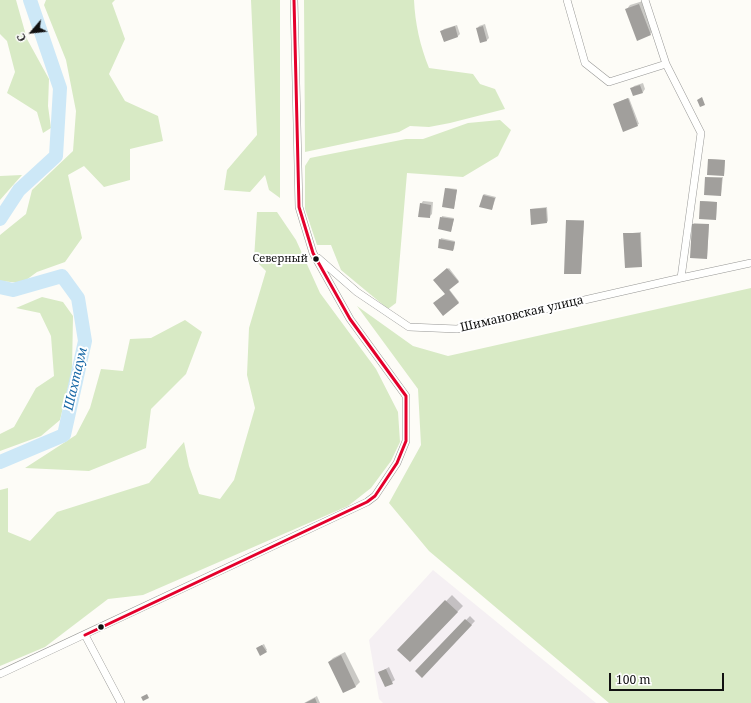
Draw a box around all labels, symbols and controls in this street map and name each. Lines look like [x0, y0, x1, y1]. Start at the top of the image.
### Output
north arrow [12, 12, 52, 52]
text: С [13, 31, 29, 45]
place label: Северный [253, 252, 308, 266]
marker: Северный [311, 254, 321, 264]
street label: Шимановская улица [459, 293, 585, 335]
water label: Шахтаум [61, 346, 91, 412]
unlabelled marker [96, 622, 106, 632]
scale bar [611, 665, 726, 691]
text: 100 m [616, 671, 651, 688]

